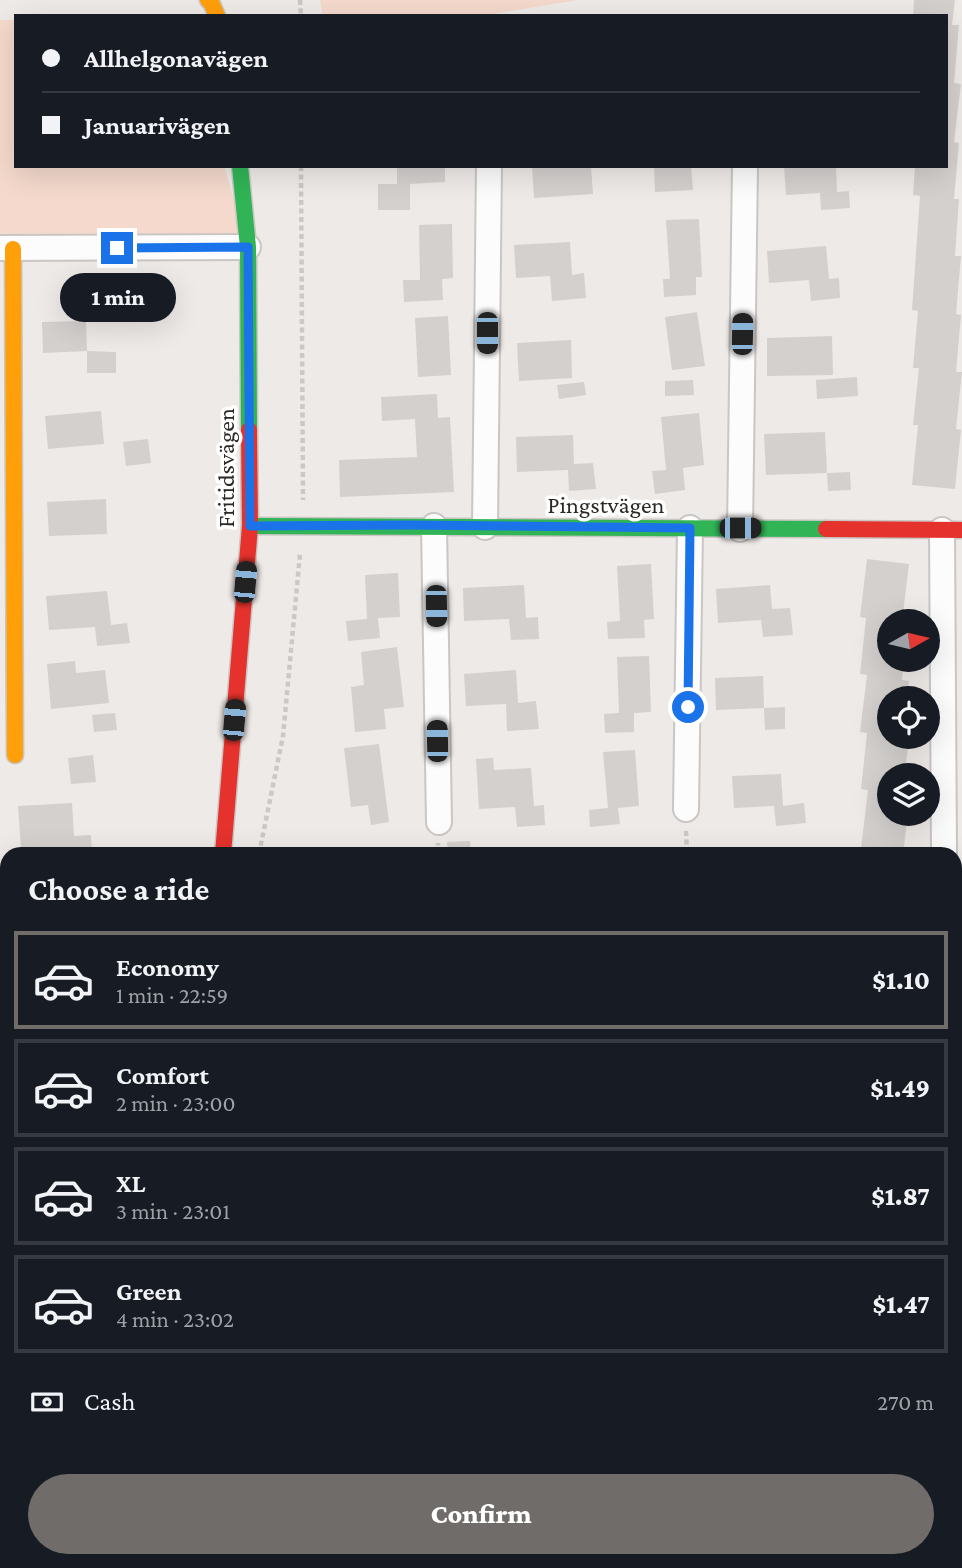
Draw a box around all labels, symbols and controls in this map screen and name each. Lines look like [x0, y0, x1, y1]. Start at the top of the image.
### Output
text: Allhelgonavägen [84, 44, 268, 73]
text: Januarivägen [84, 111, 230, 140]
route end [101, 232, 133, 264]
callout: 1 min [59, 272, 175, 322]
text: 1 min [91, 284, 145, 310]
car [477, 312, 498, 354]
car [732, 313, 753, 355]
street label: Fritidsvägen [212, 408, 239, 528]
street label: Pingstvägen [548, 491, 665, 518]
car [720, 518, 762, 539]
car [233, 560, 258, 604]
car [426, 585, 447, 627]
north arrow [877, 609, 940, 672]
map controls [877, 609, 940, 826]
button: locate [877, 686, 940, 749]
route start [672, 691, 704, 723]
car [222, 698, 247, 742]
car [427, 720, 448, 762]
button: layers [877, 763, 940, 826]
text: Choose a ride [28, 871, 209, 907]
icon: car [32, 949, 95, 1012]
text: Economy [116, 953, 219, 982]
text: $1.10 [872, 966, 930, 995]
text: 1 min · 22:59 [116, 982, 228, 1008]
icon: car [32, 1057, 95, 1120]
text: Comfort [116, 1061, 209, 1090]
text: $1.49 [870, 1074, 930, 1103]
text: 2 min · 23:00 [116, 1090, 235, 1116]
icon: car [32, 1165, 95, 1228]
text: XL [116, 1169, 145, 1198]
text: $1.87 [871, 1182, 930, 1211]
text: 3 min · 23:01 [116, 1198, 230, 1224]
icon: car [32, 1273, 95, 1336]
text: Green [116, 1277, 182, 1306]
text: $1.47 [872, 1290, 930, 1319]
text: 4 min · 23:02 [116, 1306, 234, 1332]
icon: cash [28, 1383, 66, 1421]
text: Cash [84, 1387, 135, 1416]
text: 270 m [877, 1389, 934, 1415]
button: Confirm [28, 1474, 934, 1554]

